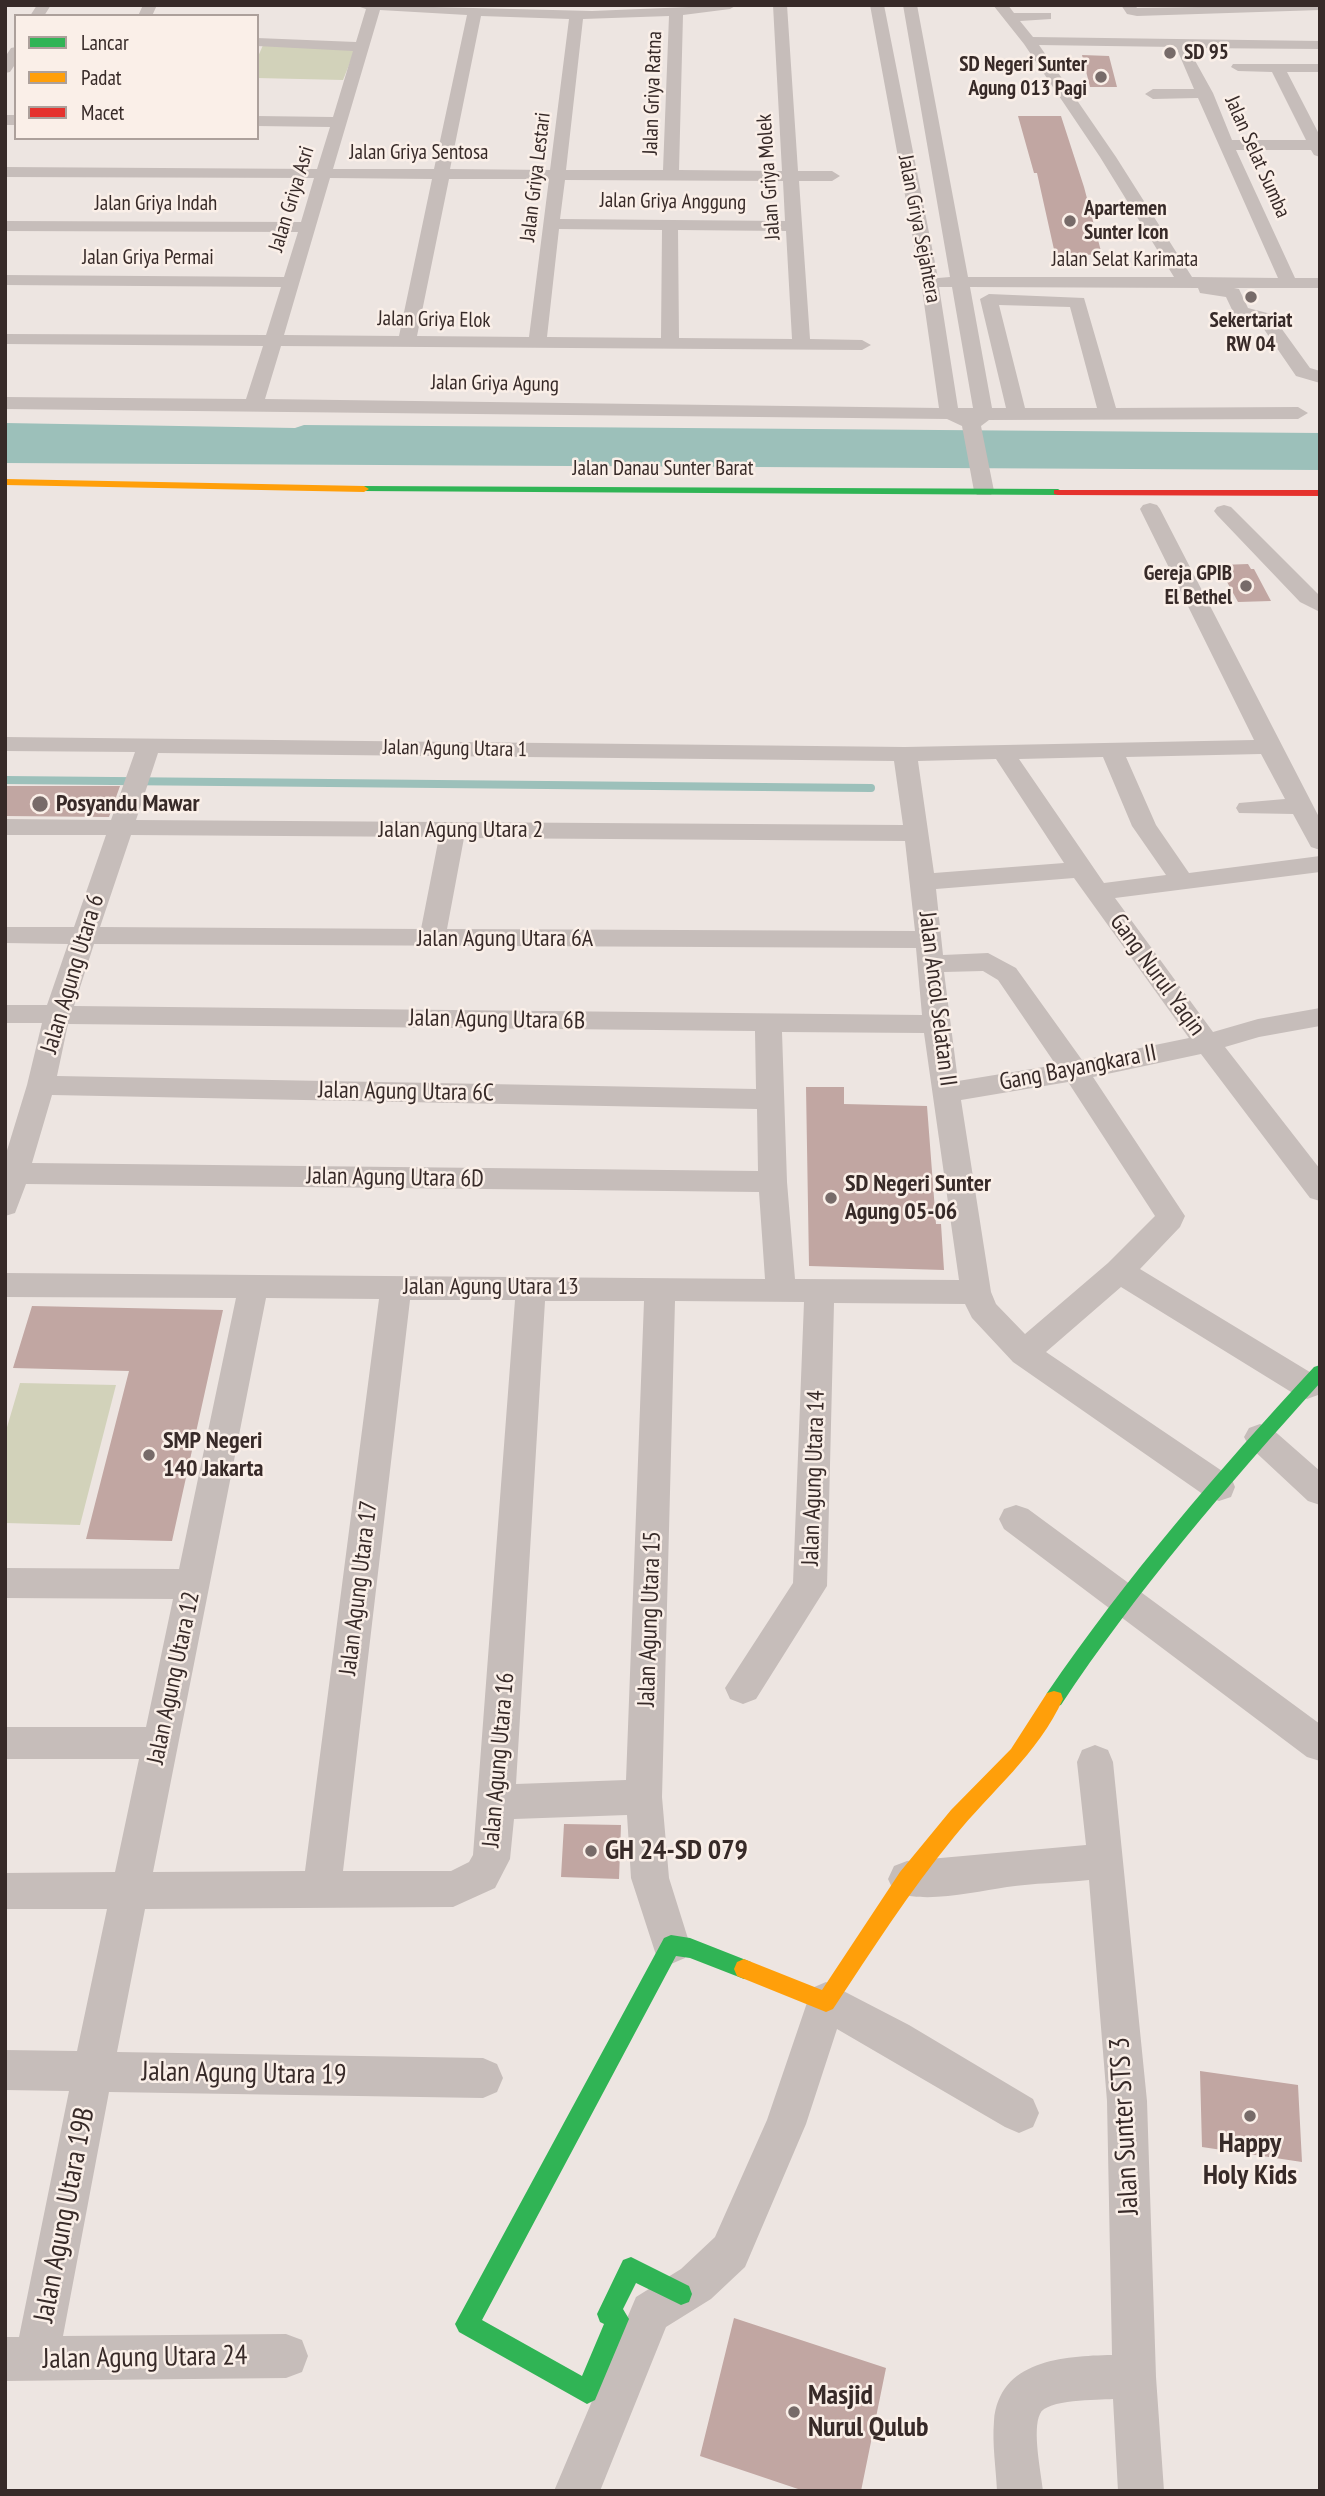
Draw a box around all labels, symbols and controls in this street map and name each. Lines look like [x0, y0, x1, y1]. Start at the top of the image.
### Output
legend [14, 14, 259, 140]
text: Lancar [81, 29, 129, 56]
street label: Jalan Griya Ratna [638, 31, 668, 155]
place label: SD 95 [1184, 40, 1229, 66]
marker: SD 95 [1162, 45, 1178, 61]
place label: SD Negeri Sunter Agung 013 Pagi [959, 52, 1087, 102]
text: Padat [81, 64, 122, 91]
marker: SD Negeri Sunter Agung 013 Pagi [1093, 69, 1109, 85]
street label: Jalan Selat Sumba [1219, 92, 1295, 222]
text: Macet [81, 99, 124, 126]
street label: Jalan Griya Lestari [516, 111, 556, 243]
street label: Jalan Griya Molek [752, 113, 786, 241]
street label: Jalan Griya Sentosa [350, 140, 488, 166]
street label: Jalan Griya Asri [264, 143, 320, 255]
street label: Jalan Griya Sejahtera [892, 153, 946, 305]
street label: Jalan Griya Anggung [600, 188, 746, 216]
street label: Jalan Griya Indah [95, 191, 217, 217]
place label: Apartemen Sunter Icon [1084, 196, 1168, 246]
marker: Apartemen Sunter Icon [1062, 213, 1078, 229]
street label: Jalan Griya Permai [82, 245, 214, 271]
street label: Jalan Selat Karimata [1052, 247, 1198, 273]
marker: Sekertariat RW 04 [1243, 289, 1259, 305]
street label: Jalan Griya Elok [377, 306, 491, 334]
place label: Sekertariat RW 04 [1210, 308, 1292, 358]
street label: Jalan Griya Agung [431, 370, 559, 398]
street label: Jalan Danau Sunter Barat [572, 456, 754, 482]
place label: Gereja GPIB El Bethel [1144, 561, 1232, 611]
marker: Gereja GPIB El Bethel [1238, 578, 1254, 594]
street label: Jalan Agung Utara 1 [383, 735, 527, 763]
place label: Posyandu Mawar [56, 790, 199, 818]
marker: Posyandu Mawar [30, 794, 50, 814]
street label: Jalan Agung Utara 2 [379, 816, 543, 844]
street label: Jalan Agung Utara 6 [35, 891, 111, 1057]
street label: Gang Nurul Yaqin [1103, 908, 1211, 1042]
street label: Jalan Ancol Selatan II [912, 910, 962, 1088]
street label: Jalan Agung Utara 6A [417, 925, 593, 953]
street label: Jalan Agung Utara 6B [409, 1004, 585, 1036]
street label: Gang Bayangkara II [997, 1039, 1159, 1097]
street label: Jalan Agung Utara 6C [318, 1076, 494, 1108]
street label: Jalan Agung Utara 6D [306, 1162, 484, 1194]
place label: SD Negeri Sunter Agung 05-06 [845, 1170, 991, 1226]
marker: SD Negeri Sunter Agung 05-06 [823, 1190, 839, 1206]
street label: Jalan Agung Utara 13 [403, 1273, 579, 1301]
street label: Jalan Agung Utara 14 [797, 1390, 831, 1566]
place label: SMP Negeri 140 Jakarta [163, 1427, 264, 1483]
marker: SMP Negeri 140 Jakarta [141, 1447, 157, 1463]
street label: Jalan Agung Utara 17 [334, 1499, 384, 1677]
street label: Jalan Agung Utara 15 [633, 1531, 667, 1707]
street label: Jalan Agung Utara 12 [142, 1589, 206, 1767]
street label: Jalan Agung Utara 16 [477, 1671, 521, 1849]
place label: GH 24-SD 079 [605, 1834, 748, 1868]
marker: GH 24-SD 079 [583, 1843, 599, 1859]
street label: Jalan Sunter STS 3 [1104, 2036, 1146, 2216]
street label: Jalan Agung Utara 19 [141, 2055, 347, 2093]
street label: Jalan Agung Utara 19B [28, 2105, 102, 2325]
marker: Happy Holy Kids [1242, 2108, 1258, 2124]
place label: Happy Holy Kids [1203, 2127, 1297, 2193]
street label: Jalan Agung Utara 24 [42, 2339, 248, 2377]
place label: Masjid Nurul Qulub [808, 2379, 929, 2445]
marker: Masjid Nurul Qulub [786, 2404, 802, 2420]

